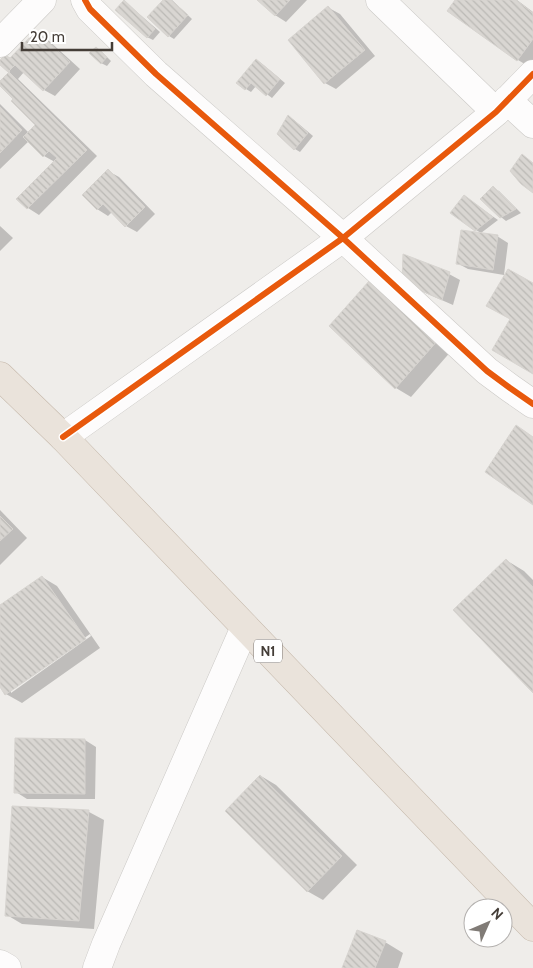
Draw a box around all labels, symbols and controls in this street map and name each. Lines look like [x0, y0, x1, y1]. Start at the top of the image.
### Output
scale bar [22, 20, 112, 52]
text: 20 m [30, 28, 65, 46]
road number: N1 [254, 640, 282, 662]
north arrow [463, 898, 513, 948]
text: N [487, 904, 507, 924]

